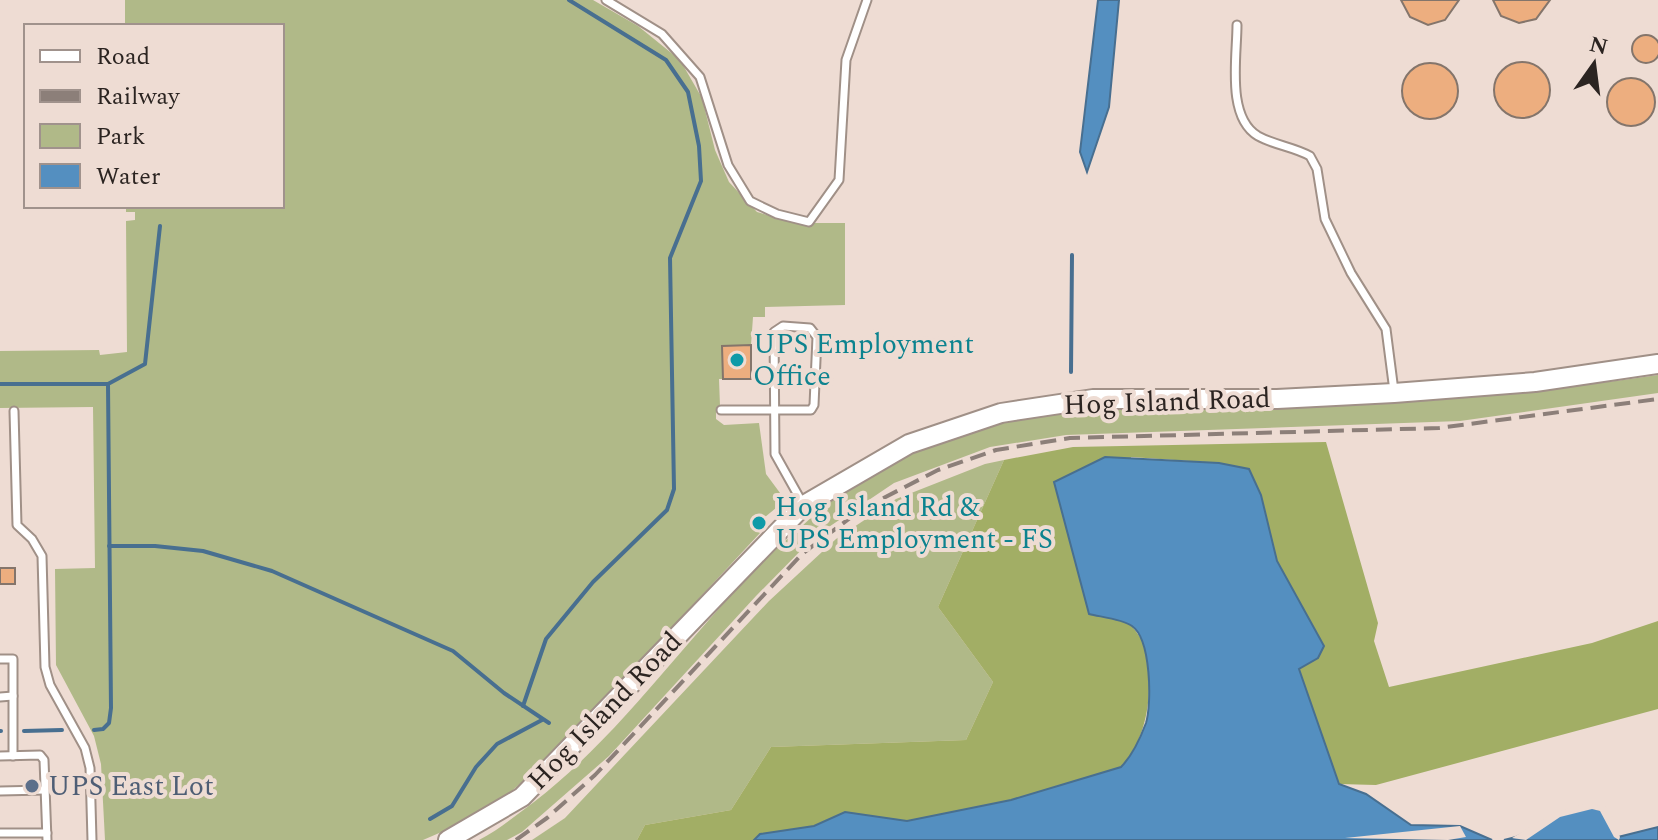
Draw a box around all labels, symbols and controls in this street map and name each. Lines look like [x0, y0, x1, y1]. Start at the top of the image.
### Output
legend [24, 24, 284, 208]
north arrow [1554, 24, 1634, 104]
text: N [1586, 28, 1611, 64]
text: Road [96, 39, 150, 75]
text: Railway [96, 79, 181, 115]
text: Park [96, 119, 146, 155]
text: Water [96, 159, 160, 195]
place label: UPS Employment Office [753, 323, 974, 398]
marker: UPS Employment Office [728, 351, 746, 369]
street label: Hog Island Road [1063, 377, 1271, 427]
place label: Hog Island Rd & UPS Employment - FS [775, 486, 1053, 561]
marker: Hog Island Rd & UPS Employment - FS [750, 514, 768, 532]
street label: Hog Island Road [518, 622, 692, 800]
place label: UPS East Lot [48, 765, 214, 808]
marker: UPS East Lot [23, 777, 41, 795]

